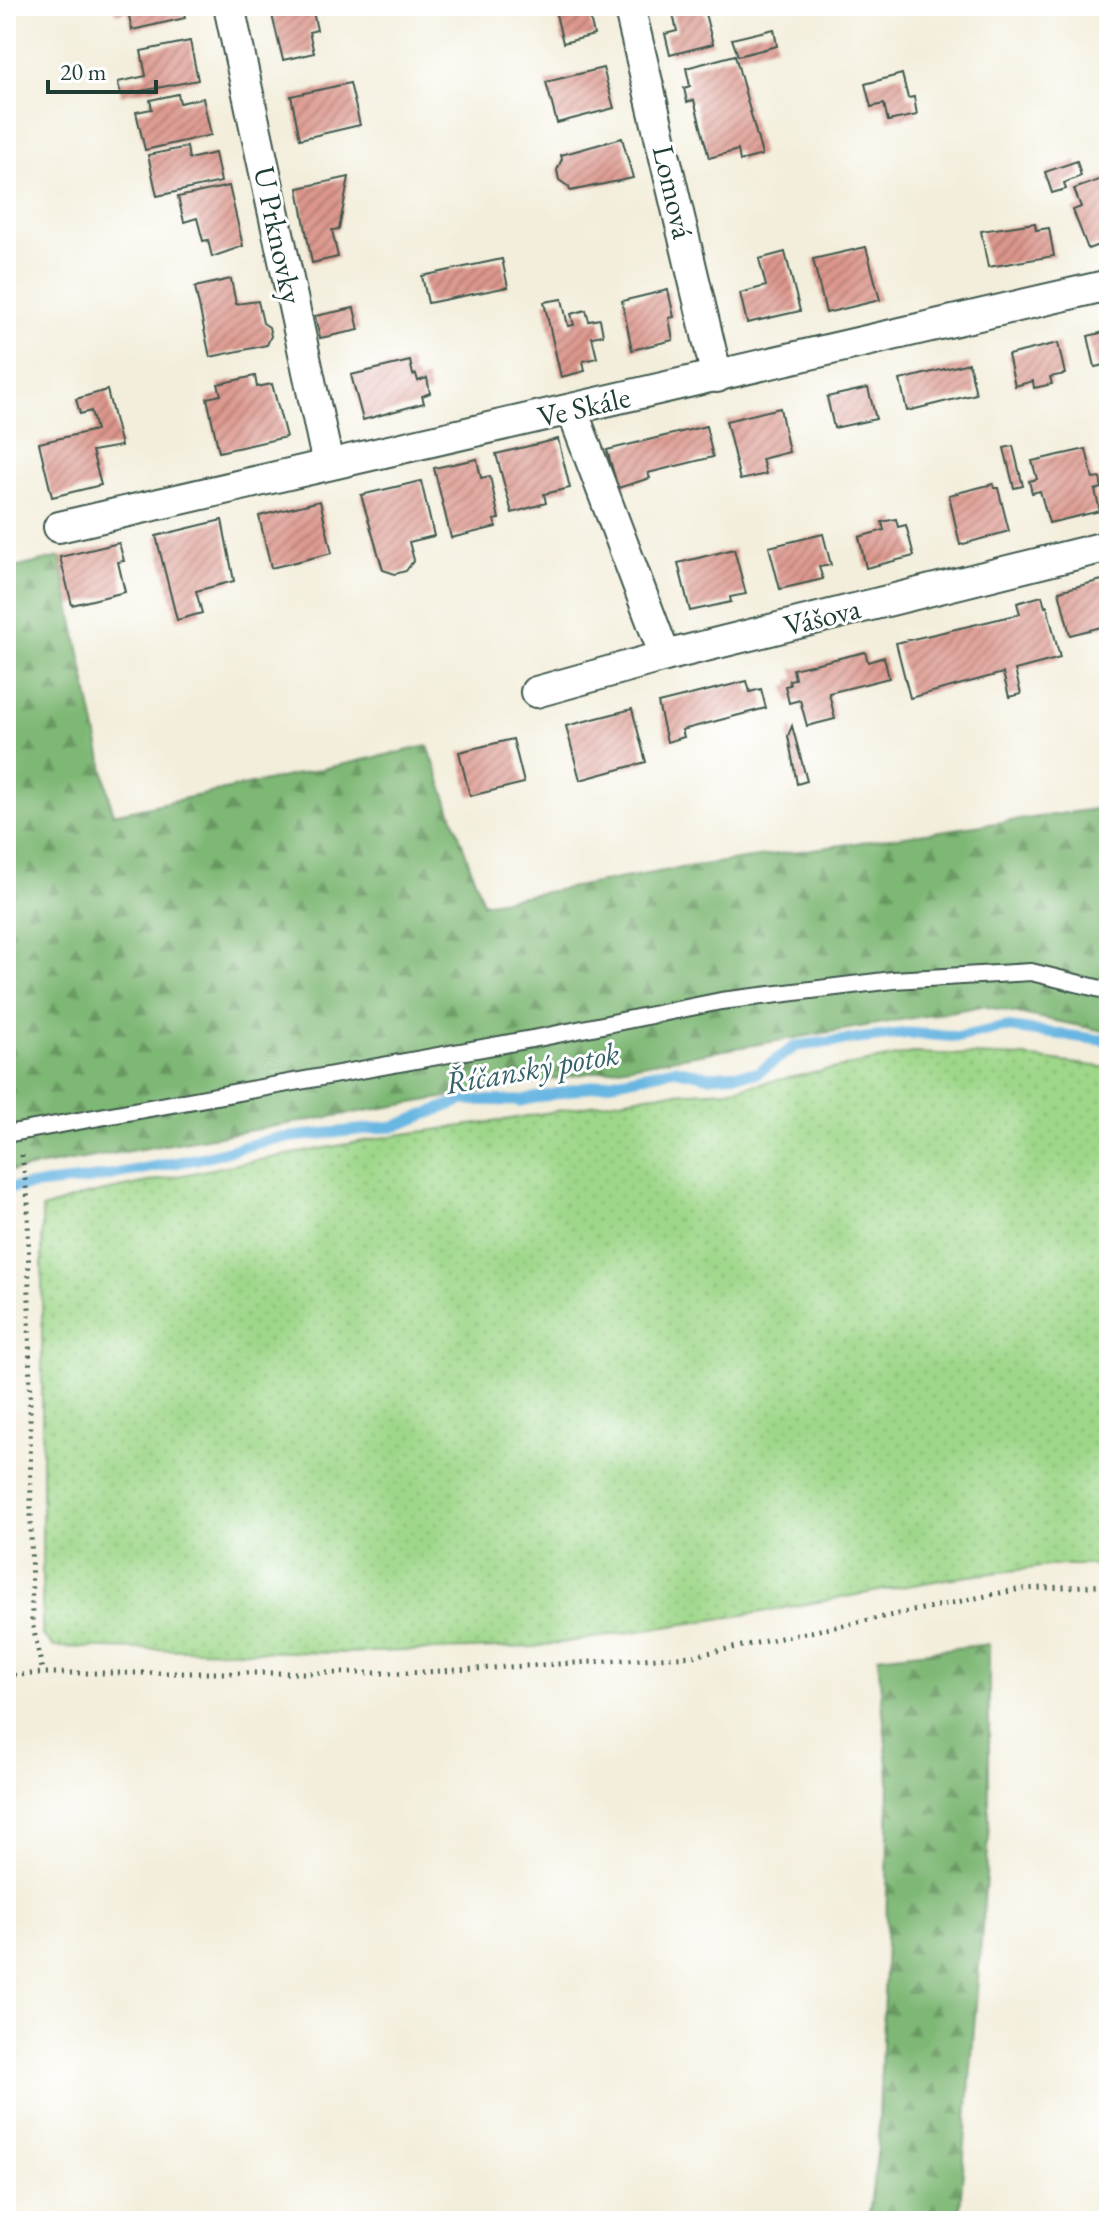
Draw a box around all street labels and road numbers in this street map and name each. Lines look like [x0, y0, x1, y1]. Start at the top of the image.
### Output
street label: Lomová [644, 141, 703, 242]
street label: U Prknovky [245, 163, 312, 308]
street label: Ve Skále [534, 377, 634, 436]
street label: Vášova [779, 588, 864, 645]

